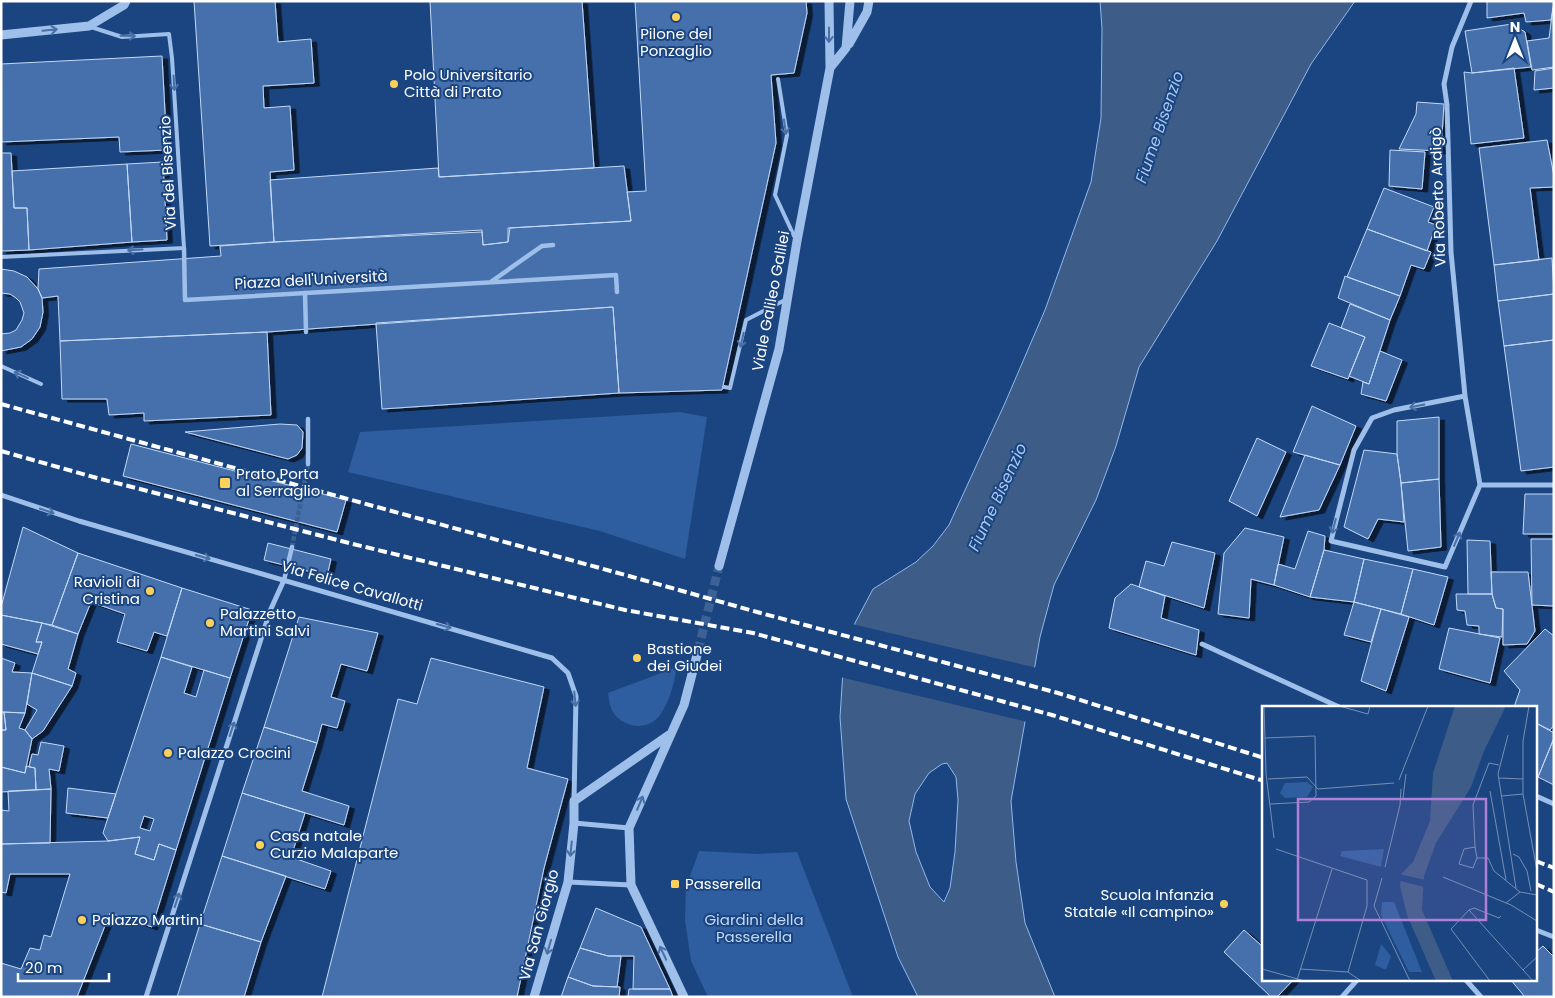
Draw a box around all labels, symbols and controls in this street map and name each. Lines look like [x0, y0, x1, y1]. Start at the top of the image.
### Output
marker: Pilone del Ponzaglio [670, 11, 682, 23]
north arrow [1490, 15, 1540, 65]
text: N [1510, 17, 1520, 37]
place label: Pilone del Ponzaglio [640, 23, 712, 61]
one-way arrow [41, 26, 57, 35]
one-way arrow [824, 26, 834, 42]
one-way arrow [120, 31, 136, 41]
place label: Polo Universitario Città di Prato [404, 64, 532, 102]
water label: Fiume Bisenzio [1130, 68, 1189, 186]
one-way arrow [169, 75, 178, 91]
marker: Polo Universitario Città di Prato [388, 78, 400, 90]
street label: Via del Bisenzio [154, 115, 181, 231]
one-way arrow [781, 119, 791, 135]
street label: Via Roberto Ardigò [1425, 127, 1450, 267]
street label: Viale Galileo Galilei [747, 229, 794, 373]
one-way arrow [127, 246, 143, 255]
street label: Piazza dell'Università [234, 265, 388, 294]
one-way arrow [737, 332, 746, 348]
one-way arrow [14, 370, 29, 380]
one-way arrow [1409, 401, 1425, 411]
water label: Fiume Bisenzio [962, 439, 1033, 555]
place label: Prato Porta al Serraglio [236, 463, 320, 501]
marker: Prato Porta al Serraglio [218, 476, 232, 490]
one-way arrow [39, 507, 55, 516]
one-way arrow [1329, 518, 1339, 534]
one-way arrow [1452, 532, 1462, 547]
one-way arrow [195, 552, 211, 562]
street label: Via Felice Cavallotti [279, 555, 425, 616]
place label: Ravioli di Cristina [74, 571, 140, 609]
marker: Ravioli di Cristina [144, 585, 156, 597]
place label: Palazzetto Martini Salvi [220, 603, 310, 641]
marker: Palazzetto Martini Salvi [204, 617, 216, 629]
one-way arrow [435, 621, 451, 631]
place label: Bastione dei Giudei [647, 638, 722, 676]
marker: Bastione dei Giudei [631, 652, 643, 664]
one-way arrow [570, 691, 580, 707]
inset map [1262, 706, 1538, 980]
one-way arrow [228, 722, 237, 737]
place label: Palazzo Crocini [178, 742, 291, 763]
marker: Palazzo Crocini [162, 747, 174, 759]
one-way arrow [635, 796, 645, 811]
place label: Casa natale Curzio Malaparte [270, 825, 398, 863]
marker: Casa natale Curzio Malaparte [254, 839, 266, 851]
one-way arrow [566, 841, 576, 857]
street label: Via San Giorgio [514, 867, 563, 983]
place label: Passerella [685, 873, 761, 894]
marker: Passerella [669, 878, 681, 890]
place label: Scuola Infanzia Statale «Il campino» [1064, 884, 1214, 922]
one-way arrow [172, 893, 182, 909]
marker: Scuola Infanzia Statale «Il campino» [1218, 898, 1230, 910]
place label: Palazzo Martini [92, 909, 203, 930]
park label: Giardini della Passerella [704, 909, 804, 947]
marker: Palazzo Martini [76, 914, 88, 926]
one-way arrow [544, 938, 554, 954]
one-way arrow [657, 946, 667, 961]
scale bar [18, 950, 109, 982]
text: 20 m [25, 957, 63, 978]

